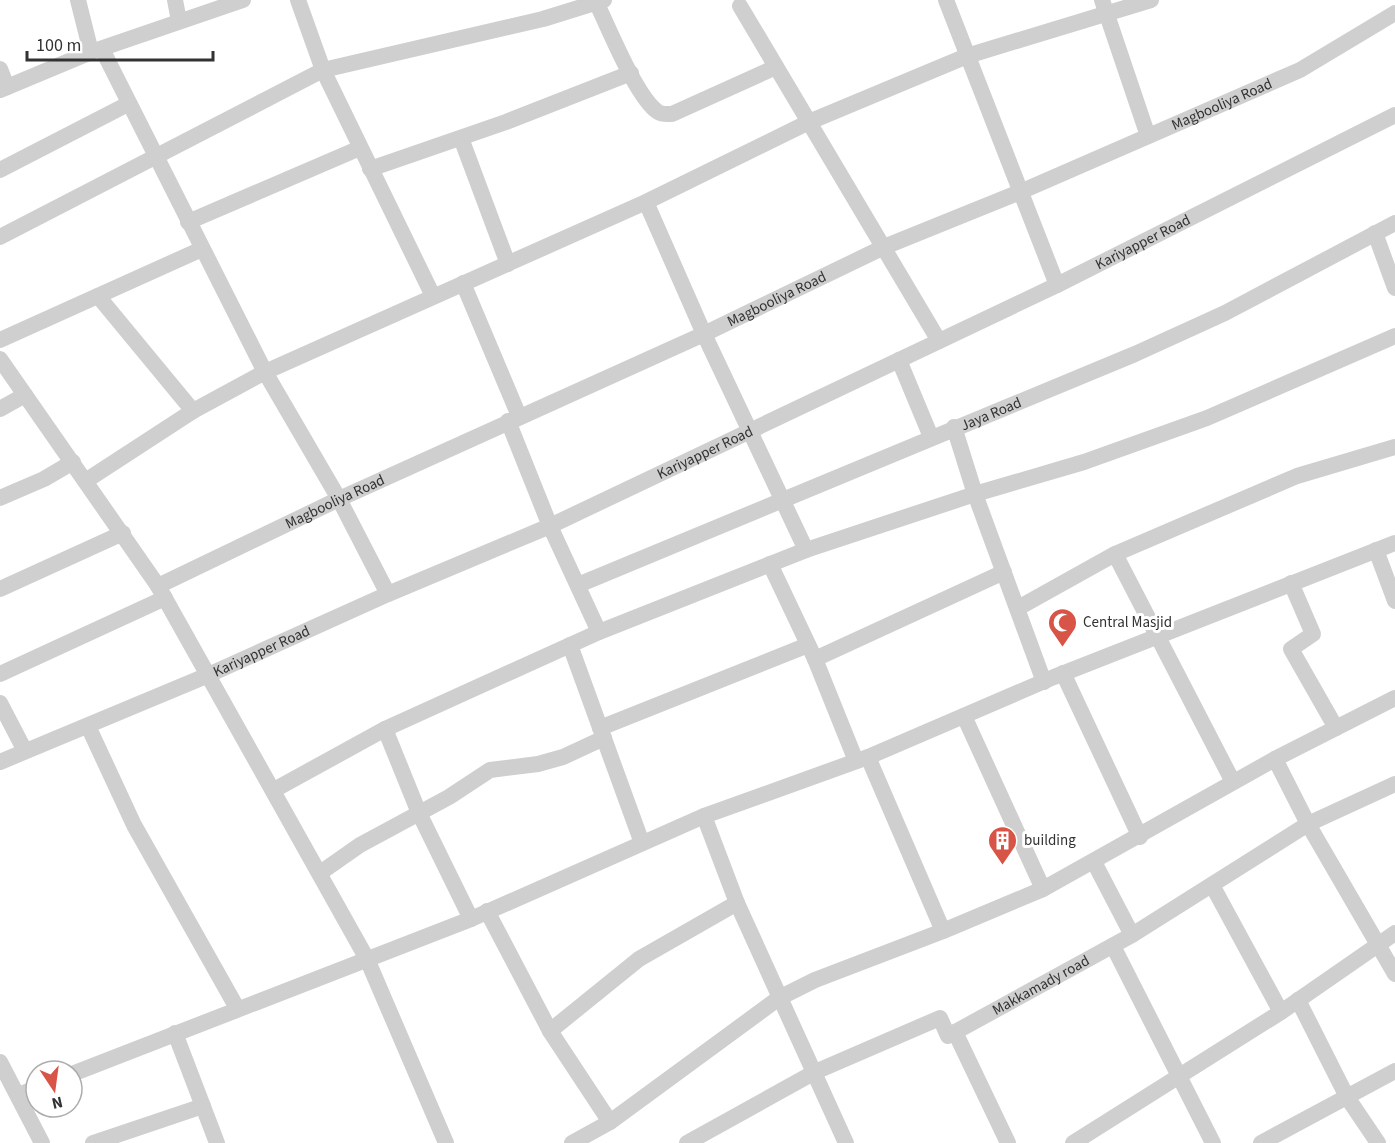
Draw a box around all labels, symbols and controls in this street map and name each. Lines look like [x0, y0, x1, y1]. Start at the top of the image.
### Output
scale bar [27, 24, 213, 62]
text: 100 m [36, 33, 81, 58]
street label: Magbooliya Road [1168, 73, 1275, 135]
street label: Kariyapper Road [1092, 209, 1194, 275]
street label: Magbooliya Road [724, 266, 830, 332]
street label: Jaya Road [957, 392, 1025, 436]
street label: Kariyapper Road [653, 421, 756, 484]
street label: Magbooliya Road [282, 469, 388, 534]
mosque icon: Central Masjid [1046, 606, 1078, 648]
place label: Central Masjid [1083, 612, 1172, 633]
street label: Kariyapper Road [210, 620, 313, 682]
building icon: building [987, 824, 1019, 866]
place label: building [1024, 830, 1076, 851]
street label: Makkamady road [988, 950, 1093, 1020]
north arrow [24, 1059, 84, 1119]
text: N [49, 1091, 65, 1115]

